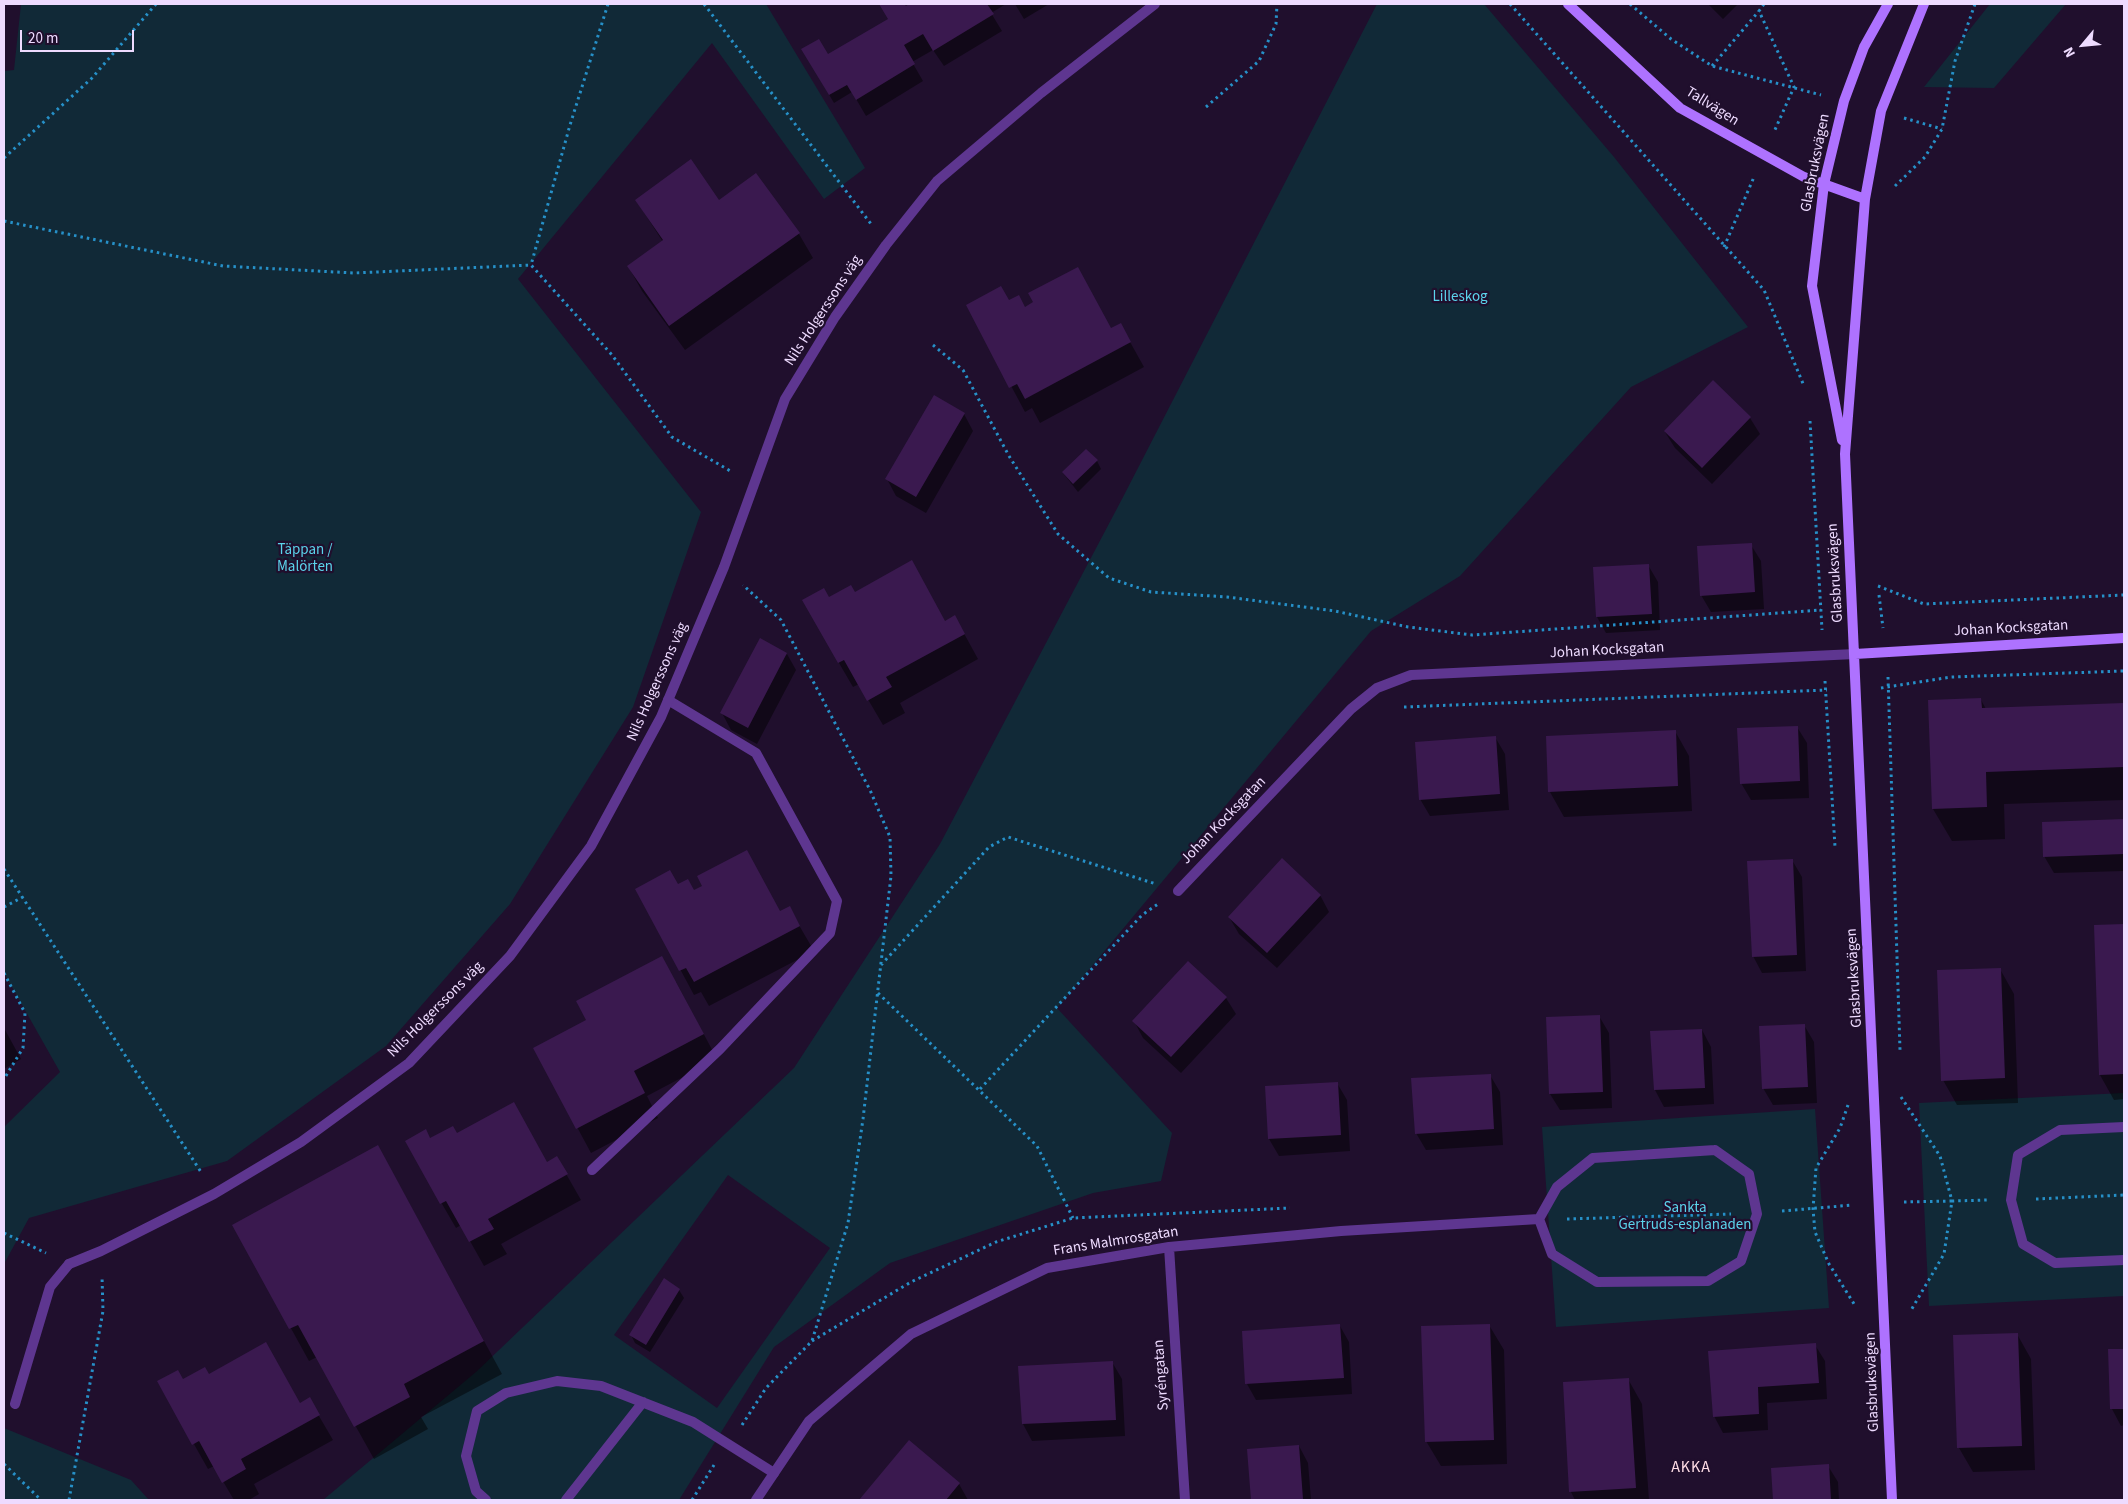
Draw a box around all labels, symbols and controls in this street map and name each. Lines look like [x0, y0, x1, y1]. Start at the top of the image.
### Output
scale bar [22, 20, 136, 52]
north arrow [2058, 20, 2108, 70]
text: 20 m [28, 28, 58, 49]
text: N [2059, 43, 2081, 61]
street label: Tallvägen [1682, 84, 1742, 130]
street label: Glasbruksvägen [1798, 112, 1834, 214]
street label: Nils Holgerssons väg [782, 252, 866, 370]
park label: Lilleskog [1432, 289, 1488, 307]
street label: Glasbruksvägen [1824, 523, 1848, 623]
park label: Täppan / Malörten [277, 542, 333, 577]
street label: Johan Kocksgatan [1953, 617, 2069, 641]
street label: Nils Holgerssons väg [624, 620, 692, 744]
street label: Johan Kocksgatan [1549, 639, 1665, 663]
street label: Johan Kocksgatan [1178, 774, 1270, 868]
street label: Glasbruksvägen [1843, 928, 1867, 1028]
street label: Nils Holgerssons väg [384, 958, 488, 1062]
park label: Sankta Gertruds-esplanaden [1619, 1200, 1751, 1235]
street label: Frans Malmrosgatan [1052, 1223, 1180, 1261]
street label: Glasbruksvägen [1862, 1332, 1884, 1432]
street label: Syréngatan [1151, 1339, 1173, 1411]
district label: AKKA [1671, 1458, 1711, 1478]

